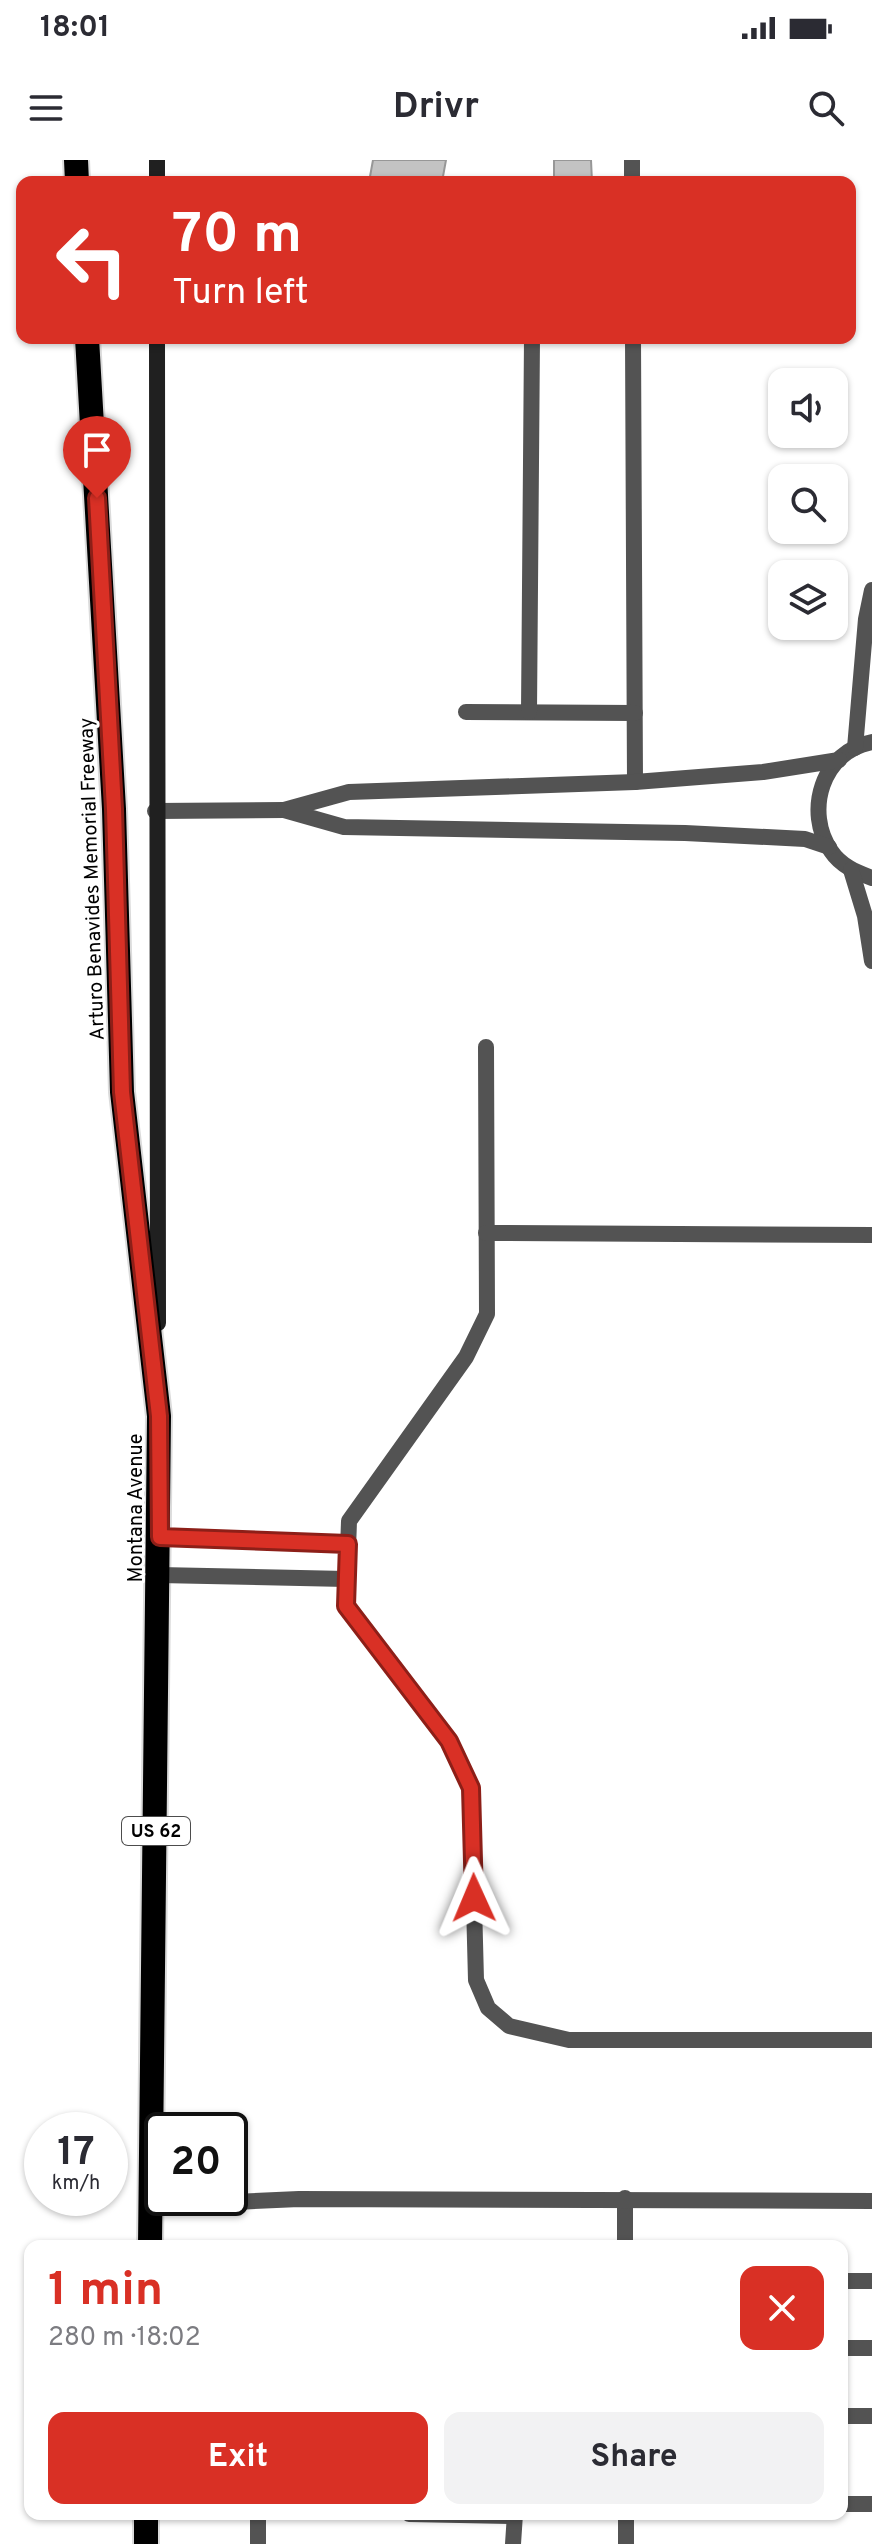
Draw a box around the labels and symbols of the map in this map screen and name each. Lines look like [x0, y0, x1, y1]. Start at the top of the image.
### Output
pin [63, 416, 131, 498]
street label: Arturo Benavides Memorial Freeway [74, 717, 112, 1041]
street label: Montana Avenue [124, 1434, 150, 1582]
road number: US 62 [122, 1817, 190, 1845]
position arrow [432, 1856, 516, 1940]
speed limit sign: 20 [144, 2112, 248, 2216]

